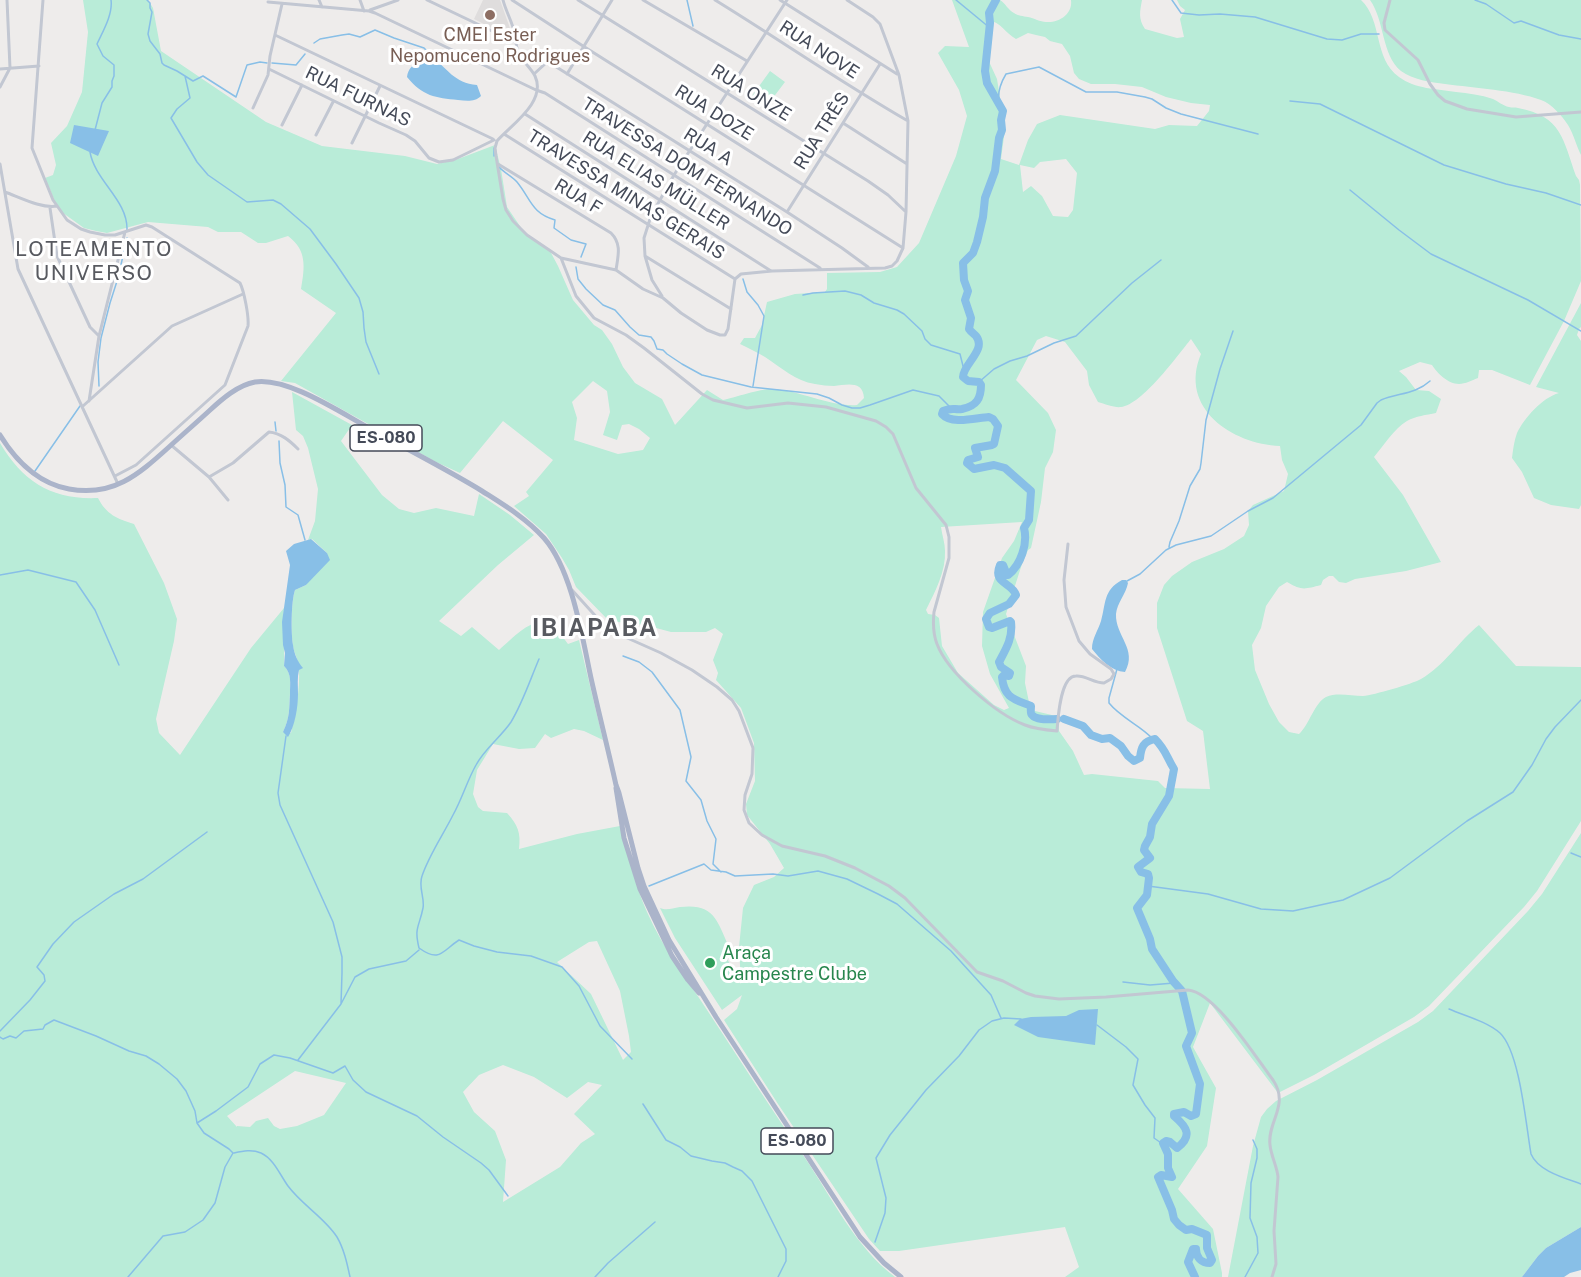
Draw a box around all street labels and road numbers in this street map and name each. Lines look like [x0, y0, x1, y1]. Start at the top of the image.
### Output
street label: RUA NOVE [775, 16, 863, 84]
street label: RUA ONZE [707, 60, 795, 126]
street label: RUA FURNAS [302, 62, 414, 132]
street label: RUA DOZE [671, 80, 757, 146]
street label: RUA TRÊS [790, 88, 854, 174]
street label: TRAVESSA DOM FERNANDO [578, 93, 796, 241]
street label: RUA A [679, 124, 737, 170]
street label: TRAVESSA MINAS GERAIS [523, 125, 729, 265]
street label: RUA ELIAS MÜLLER [578, 127, 734, 235]
street label: RUA F [550, 174, 606, 220]
road number: ES-080 [350, 425, 422, 451]
road number: ES-080 [761, 1128, 833, 1154]

